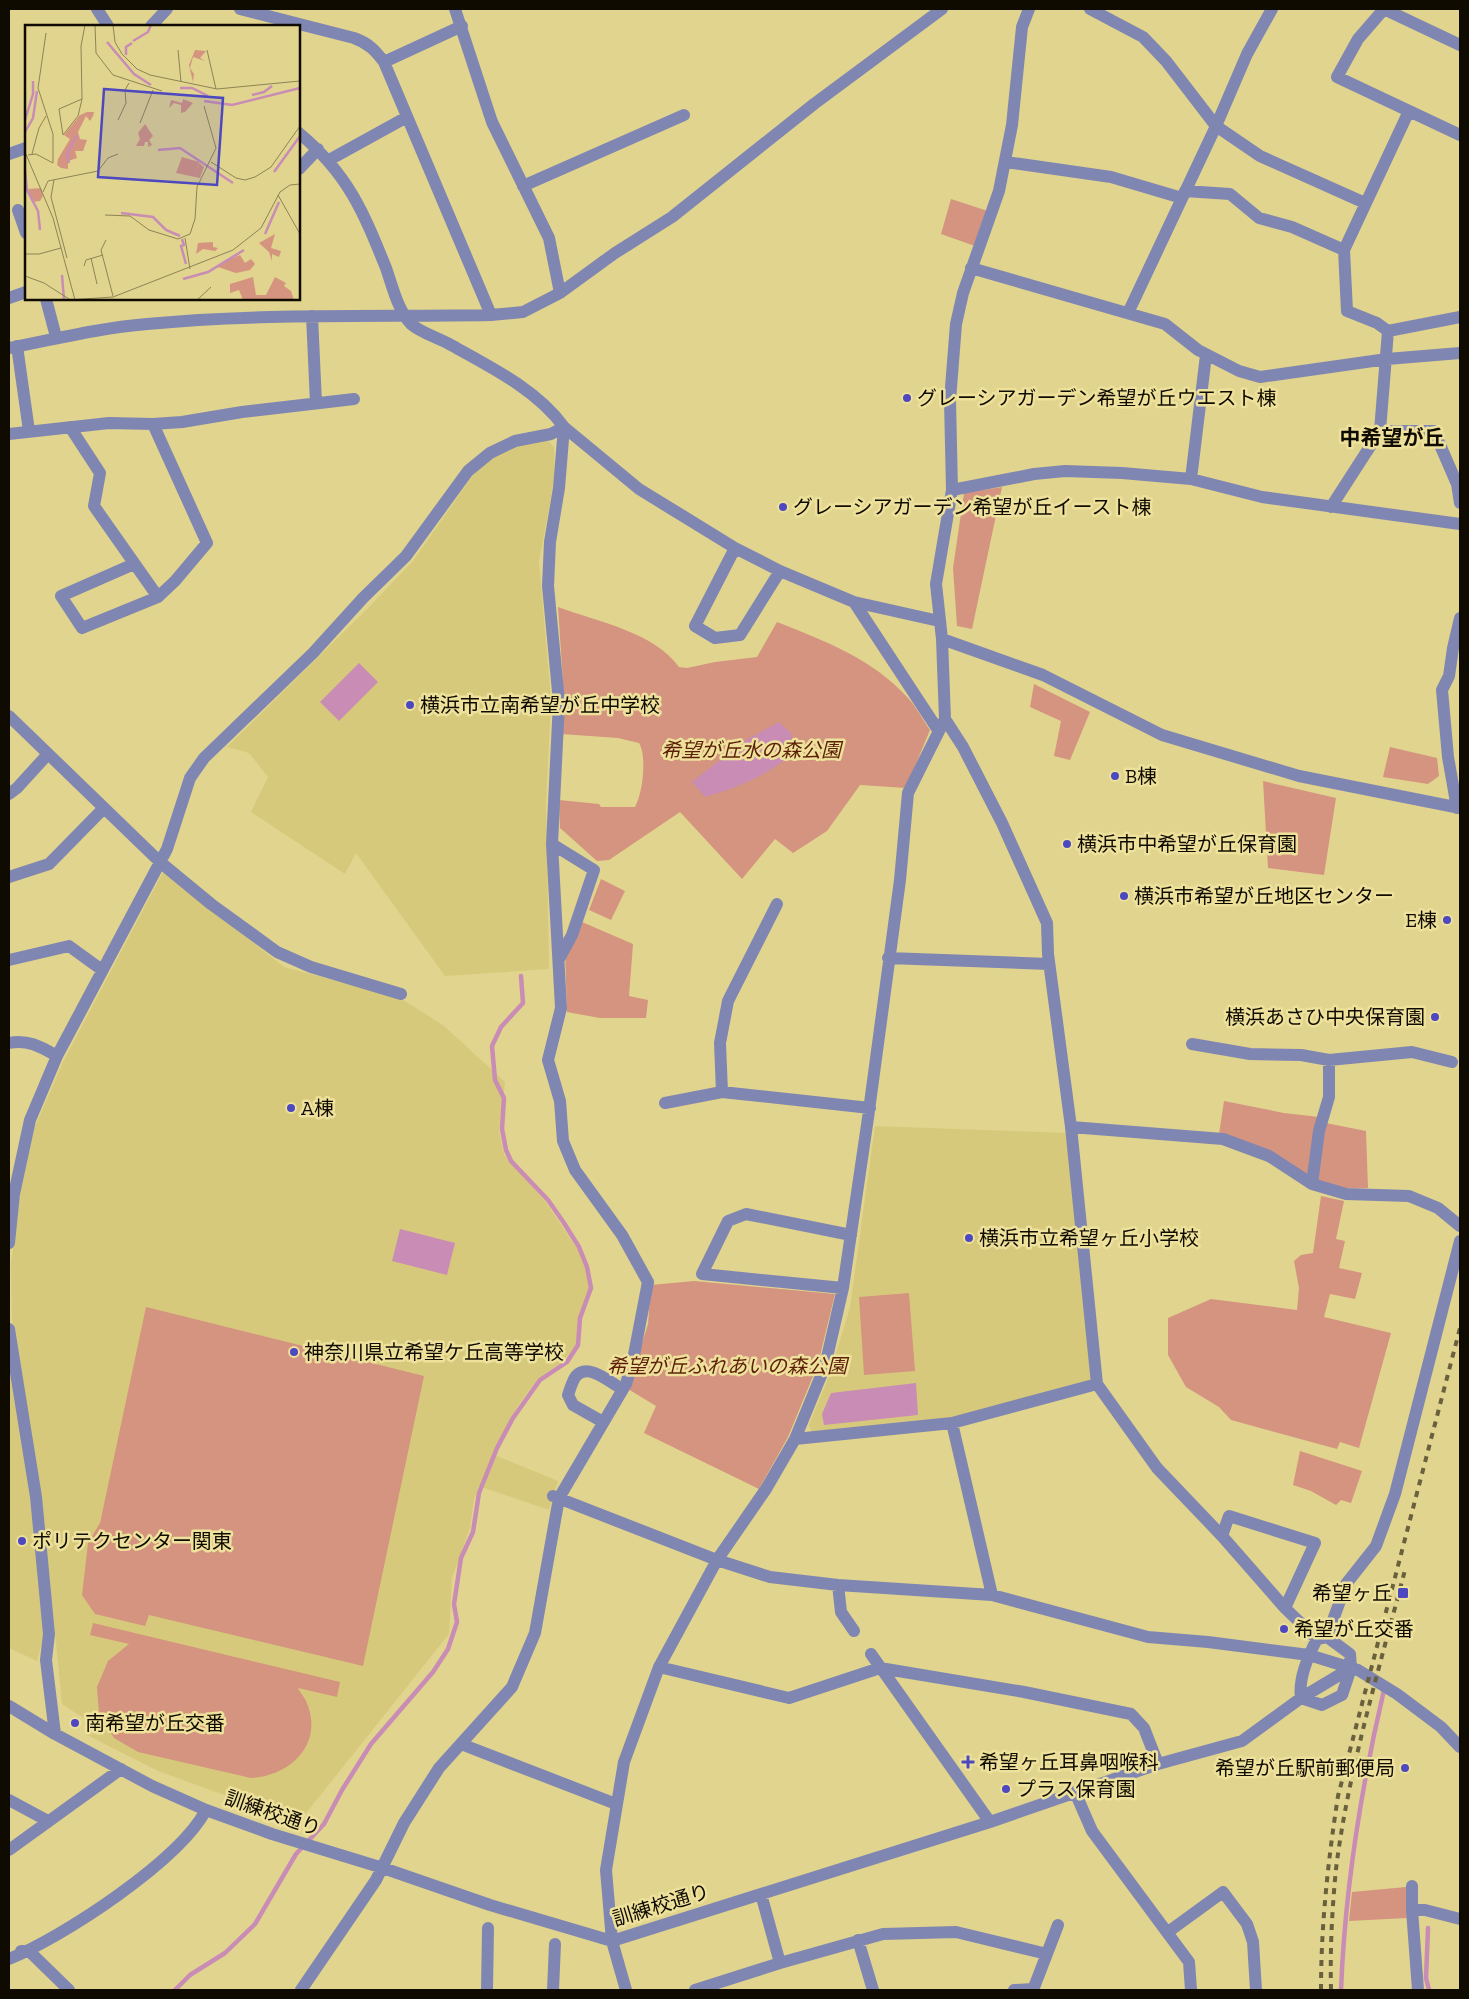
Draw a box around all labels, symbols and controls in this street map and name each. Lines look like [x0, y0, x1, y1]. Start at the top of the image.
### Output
inset map [25, 25, 300, 300]
place label: グレーシアガーデン希望が丘ウエスト棟 [917, 386, 1277, 410]
marker: グレーシアガーデン希望が丘ウエスト棟 [901, 392, 913, 404]
district label: 中希望が丘 [1340, 425, 1445, 450]
place label: グレーシアガーデン希望が丘イースト棟 [793, 495, 1152, 519]
marker: グレーシアガーデン希望が丘イースト棟 [777, 501, 789, 513]
place label: 横浜市立南希望が丘中学校 [420, 693, 660, 717]
marker: 横浜市立南希望が丘中学校 [404, 699, 416, 711]
park label: 希望が丘水の森公園 [661, 738, 844, 762]
place label: B棟 [1125, 764, 1157, 788]
marker: B棟 [1109, 770, 1121, 782]
place label: 横浜市中希望が丘保育園 [1077, 832, 1297, 856]
marker: 横浜市中希望が丘保育園 [1061, 838, 1073, 850]
place label: 横浜市希望が丘地区センター [1134, 884, 1394, 908]
marker: 横浜市希望が丘地区センター [1118, 890, 1130, 902]
place label: E棟 [1405, 908, 1437, 932]
marker: E棟 [1441, 914, 1453, 926]
place label: 横浜あさひ中央保育園 [1225, 1005, 1425, 1029]
marker: 横浜あさひ中央保育園 [1429, 1011, 1441, 1023]
place label: A棟 [301, 1096, 334, 1120]
marker: A棟 [285, 1102, 297, 1114]
place label: 横浜市立希望ヶ丘小学校 [979, 1226, 1199, 1250]
marker: 横浜市立希望ヶ丘小学校 [963, 1232, 975, 1244]
place label: 神奈川県立希望ケ丘高等学校 [304, 1340, 564, 1364]
marker: 神奈川県立希望ケ丘高等学校 [288, 1346, 300, 1358]
park label: 希望が丘ふれあいの森公園 [607, 1354, 850, 1378]
place label: ポリテクセンター関東 [32, 1529, 232, 1553]
marker: ポリテクセンター関東 [16, 1535, 28, 1547]
place label: 希望ヶ丘 [1312, 1581, 1392, 1605]
marker: 希望ヶ丘 [1396, 1586, 1410, 1600]
place label: 希望が丘交番 [1294, 1617, 1414, 1641]
marker: 希望が丘交番 [1278, 1623, 1290, 1635]
place label: 南希望が丘交番 [85, 1711, 225, 1735]
marker: 南希望が丘交番 [69, 1717, 81, 1729]
place label: 希望ヶ丘耳鼻咽喉科 [979, 1750, 1159, 1774]
marker: 希望ヶ丘耳鼻咽喉科 [961, 1755, 975, 1769]
place label: 希望が丘駅前郵便局 [1215, 1756, 1395, 1780]
marker: 希望が丘駅前郵便局 [1399, 1762, 1411, 1774]
place label: プラス保育園 [1016, 1777, 1136, 1801]
marker: プラス保育園 [1000, 1783, 1012, 1795]
street label: 訓練校通り [222, 1785, 324, 1841]
street label: 訓練校通り [610, 1879, 712, 1931]

